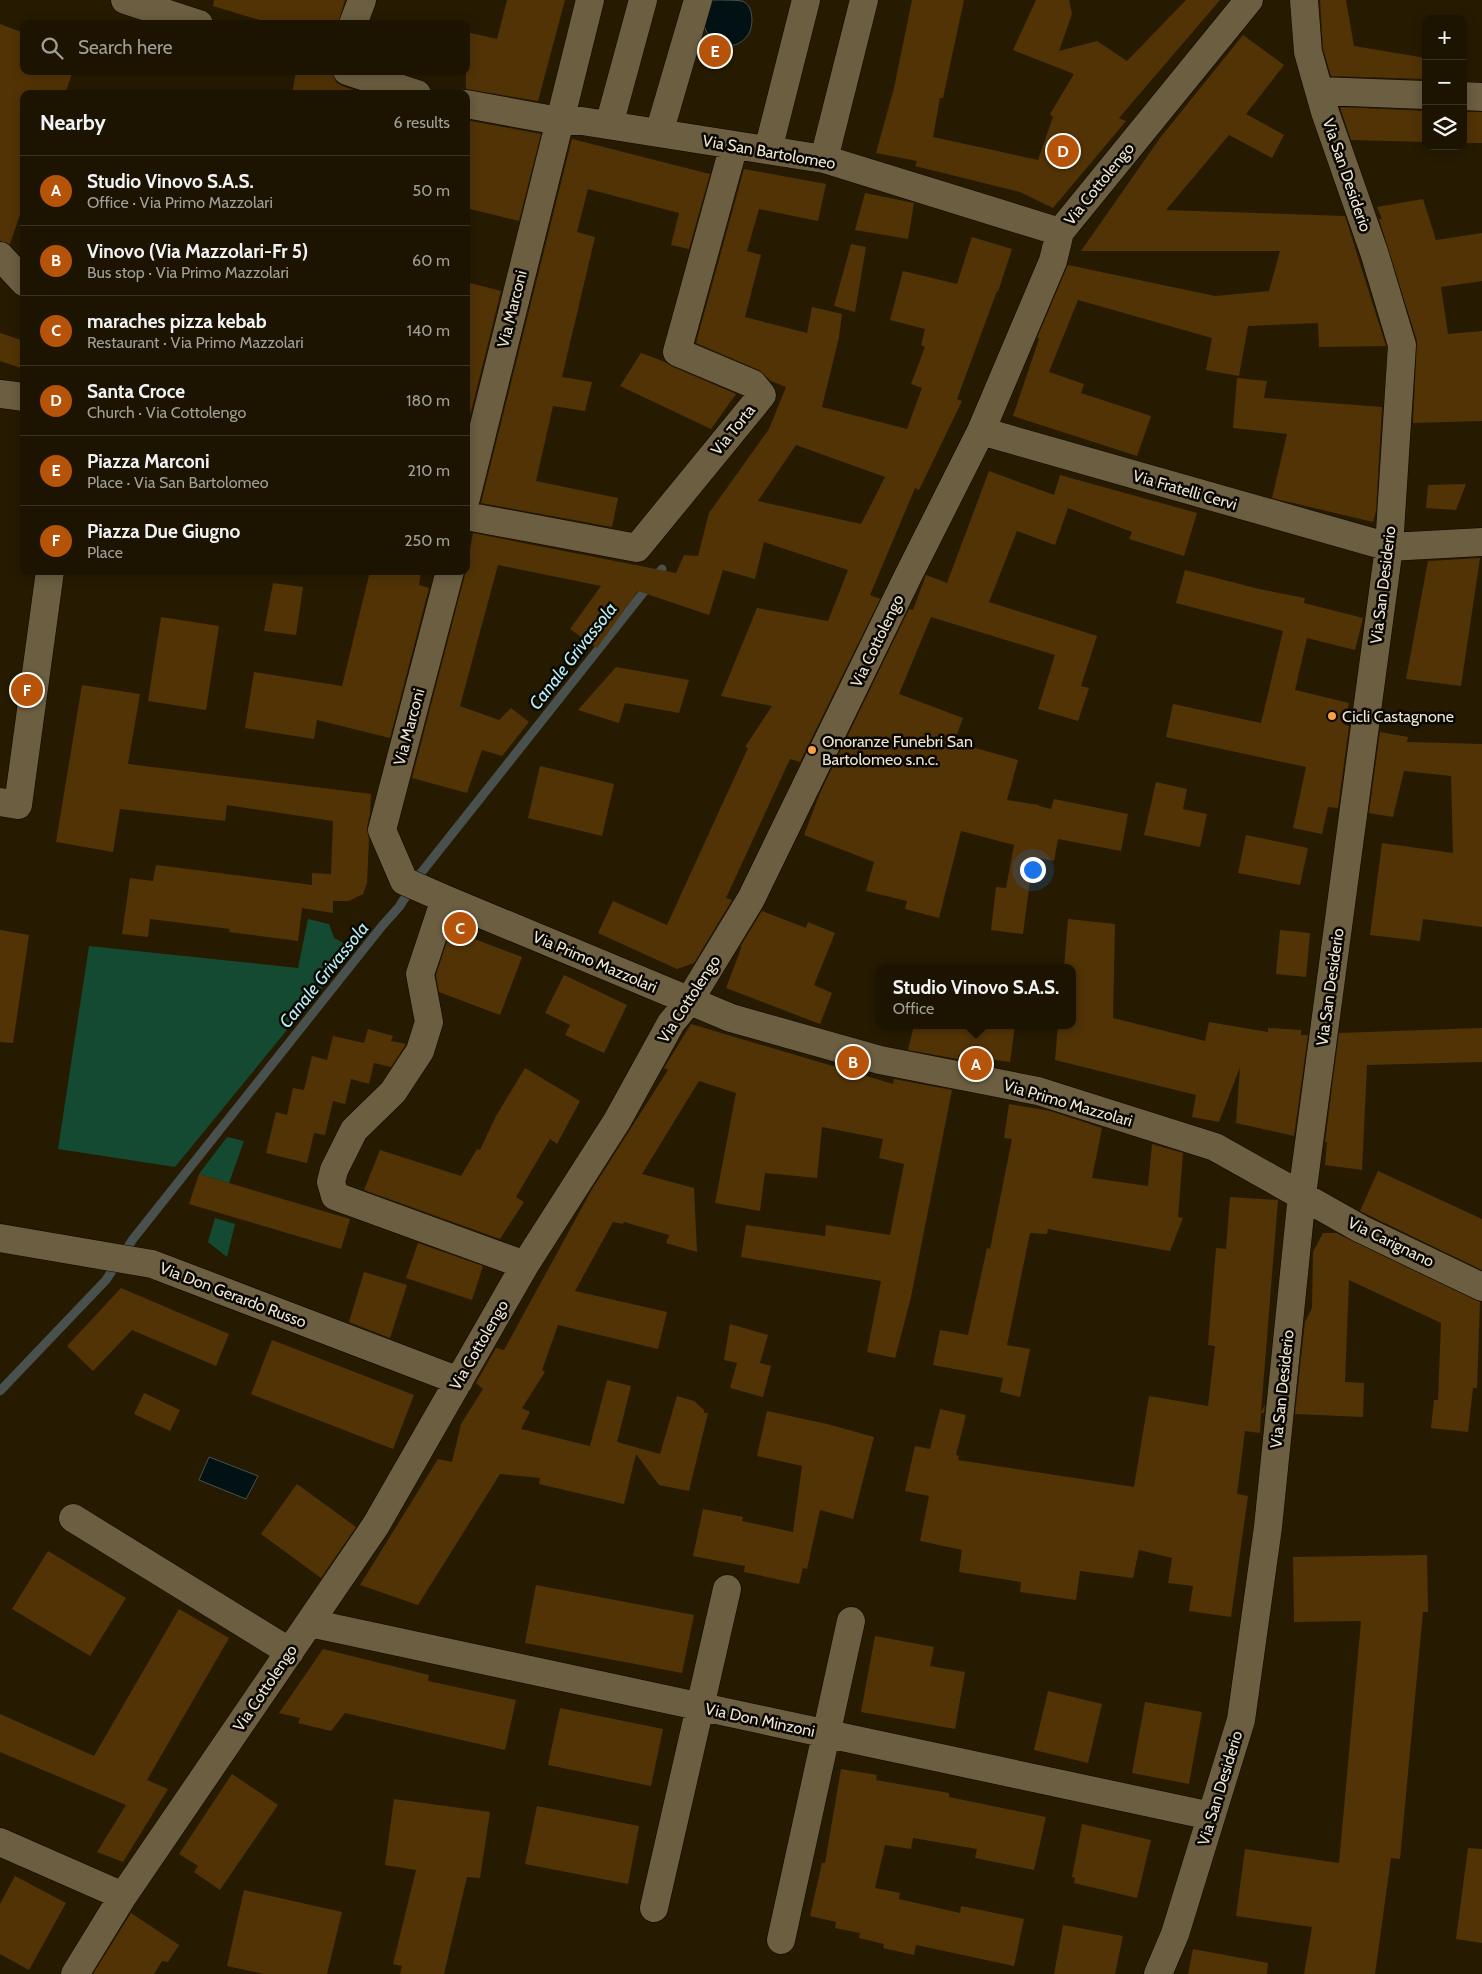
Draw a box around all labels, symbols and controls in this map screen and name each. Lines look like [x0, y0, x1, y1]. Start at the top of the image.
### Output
map controls [1422, 15, 1467, 150]
button: + [1422, 15, 1467, 60]
search box [20, 20, 470, 75]
pin: E [699, 32, 731, 70]
icon: search [38, 34, 66, 62]
text: Search here [78, 36, 172, 59]
button: − [1422, 60, 1467, 105]
button: layers [1422, 105, 1467, 150]
text: Nearby [40, 110, 106, 135]
text: 6 results [394, 113, 450, 132]
street label: Via San Desiderio [1319, 116, 1375, 234]
street label: Via San Bartolomeo [701, 131, 837, 173]
pin: D [1047, 132, 1079, 170]
street label: Via Cottolengo [1060, 139, 1138, 229]
text: Studio Vinovo S.A.S. [87, 170, 254, 193]
text: A [51, 181, 61, 200]
text: 50 m [413, 181, 450, 200]
text: Office · Via Primo Mazzolari [87, 193, 273, 212]
text: Vinovo (Via Mazzolari-Fr 5) [87, 240, 308, 263]
text: B [51, 251, 61, 270]
text: 60 m [412, 251, 450, 270]
text: Bus stop · Via Primo Mazzolari [87, 263, 289, 282]
street label: Via Marconi [493, 268, 531, 350]
text: maraches pizza kebab [87, 310, 267, 333]
text: C [51, 321, 61, 340]
text: 140 m [407, 321, 450, 340]
text: Restaurant · Via Primo Mazzolari [87, 333, 304, 352]
text: Santa Croce [87, 380, 185, 403]
text: D [50, 391, 62, 410]
text: 180 m [406, 391, 450, 410]
street label: Via Torta [707, 401, 759, 459]
text: Church · Via Cottolengo [87, 403, 246, 422]
text: Piazza Marconi [87, 450, 210, 473]
text: E [51, 461, 61, 480]
text: 210 m [408, 461, 450, 480]
street label: Via Fratelli Cervi [1131, 466, 1239, 514]
text: Place · Via San Bartolomeo [87, 473, 269, 492]
text: Piazza Due Giugno [87, 520, 240, 543]
street label: Via San Desiderio [1366, 525, 1400, 645]
text: F [52, 531, 60, 550]
text: 250 m [404, 531, 450, 550]
text: Place [87, 543, 123, 562]
street label: Via Cottolengo [846, 591, 908, 690]
water label: Canale Grivassola [524, 598, 622, 714]
pin: F [11, 671, 43, 709]
street label: Via Marconi [390, 686, 428, 768]
place label: Cicli Castagnone [1342, 707, 1454, 726]
marker: Cicli Castagnone [1326, 710, 1338, 722]
place label: Onoranze Funebri San Bartolomeo s.n.c. [822, 732, 973, 769]
marker: Onoranze Funebri San Bartolomeo s.n.c. [806, 744, 818, 756]
your location [1020, 857, 1046, 883]
pin: C [444, 909, 476, 947]
water label: Canale Grivassola [275, 918, 373, 1032]
street label: Via Primo Mazzolari [530, 927, 660, 997]
street label: Via San Desiderio [1312, 927, 1348, 1047]
street label: Via Cottolengo [654, 951, 724, 1046]
popup [876, 964, 1076, 1029]
text: Studio Vinovo S.A.S. [893, 976, 1059, 999]
text: Office [893, 999, 934, 1018]
pin: B [837, 1043, 869, 1081]
pin: A [960, 1045, 992, 1083]
street label: Via Primo Mazzolari [1001, 1076, 1135, 1130]
street label: Via Carignano [1345, 1213, 1437, 1271]
street label: Via Don Gerardo Russo [157, 1258, 309, 1332]
street label: Via Cottolengo [446, 1297, 512, 1393]
street label: Via San Desiderio [1266, 1329, 1298, 1449]
street label: Via Cottolengo [229, 1641, 301, 1735]
street label: Via Don Minzoni [703, 1699, 817, 1741]
street label: Via San Desiderio [1194, 1728, 1247, 1848]

